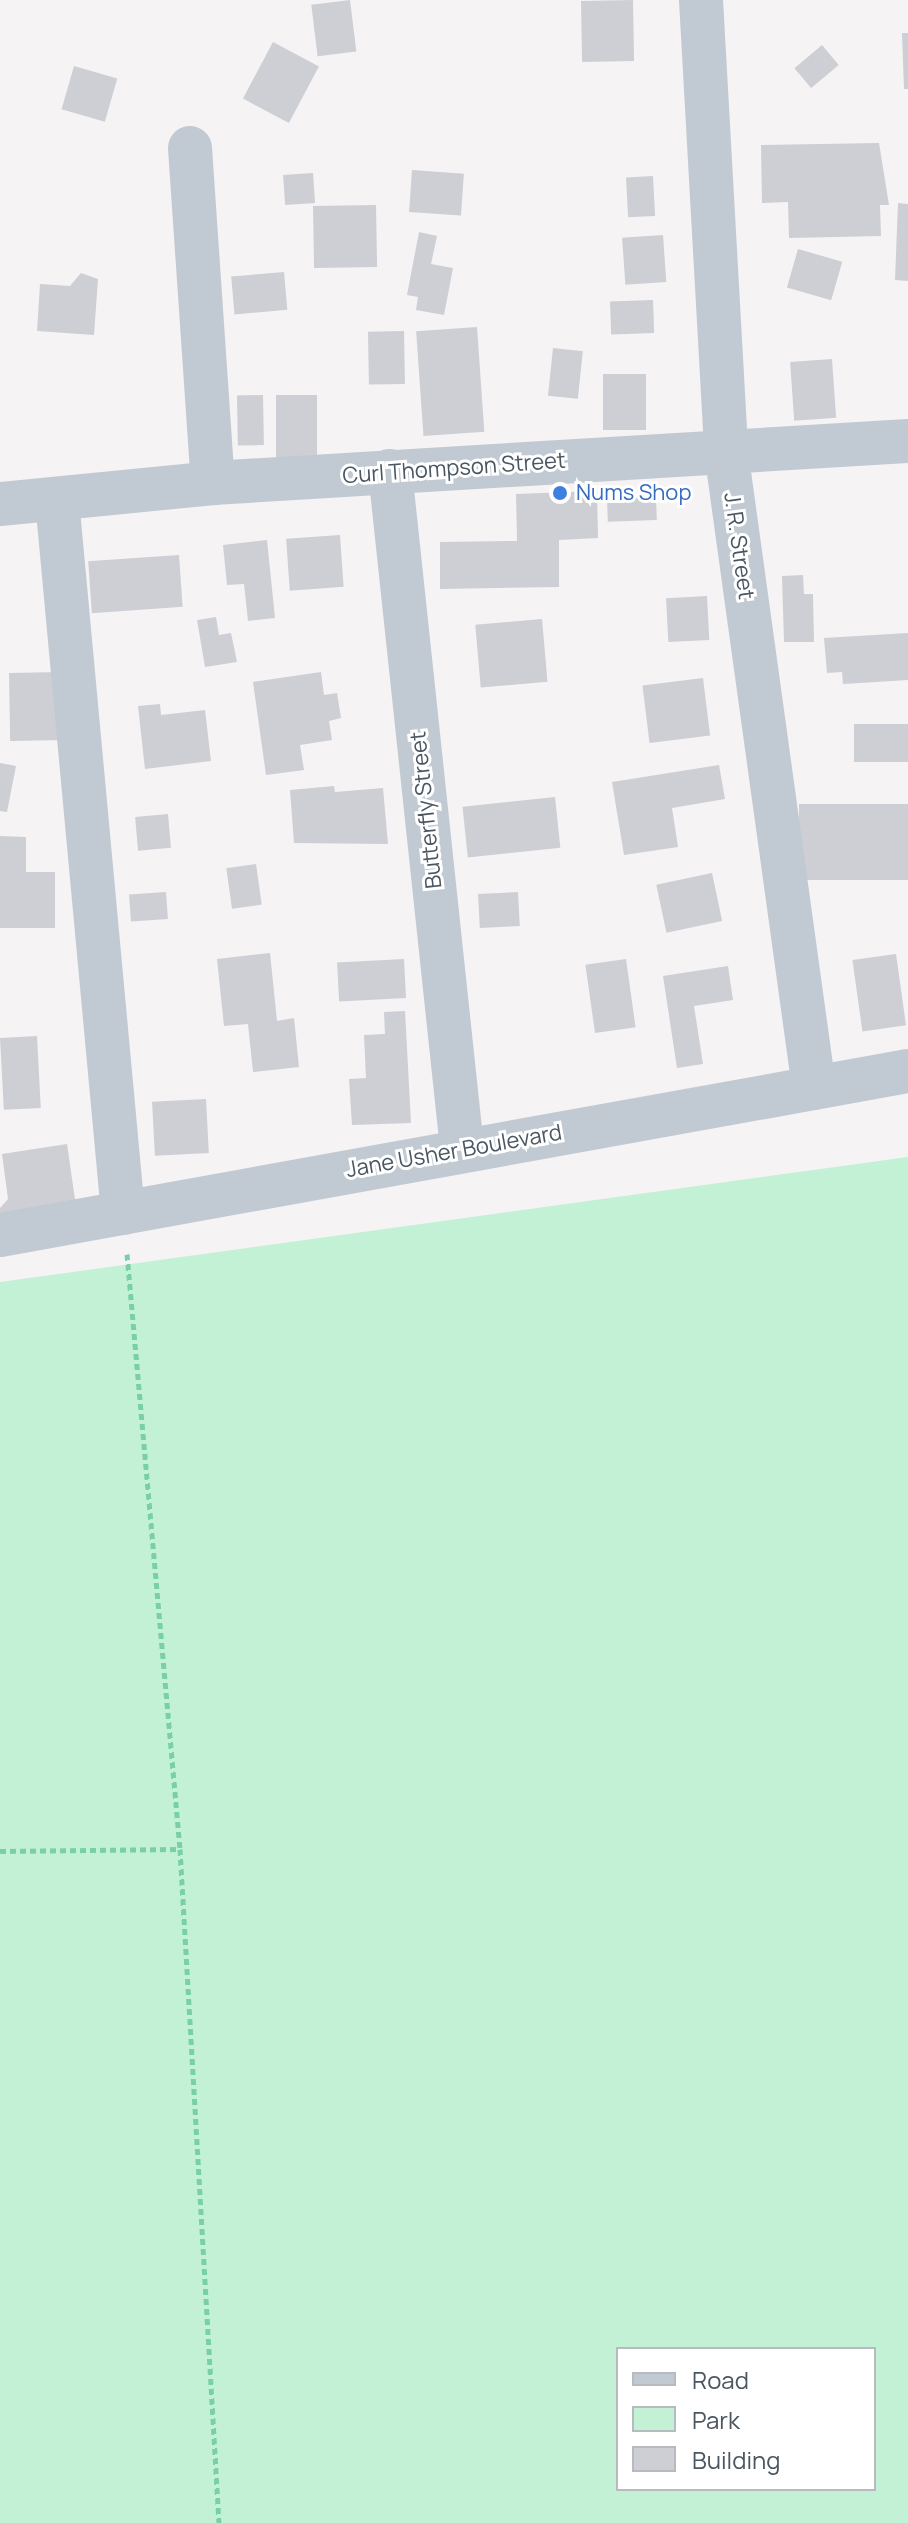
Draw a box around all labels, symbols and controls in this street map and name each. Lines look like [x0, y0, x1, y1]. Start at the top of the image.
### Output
street label: Curl Thompson Street [342, 447, 566, 489]
place label: Nums Shop [576, 480, 691, 506]
marker: Nums Shop [551, 484, 569, 502]
street label: J. R. Street [718, 491, 760, 601]
street label: Butterfly Street [405, 730, 447, 890]
street label: Jane Usher Boulevard [344, 1119, 564, 1183]
legend [616, 2347, 876, 2491]
text: Road [692, 2363, 749, 2396]
text: Park [692, 2403, 740, 2436]
text: Building [692, 2443, 780, 2476]

